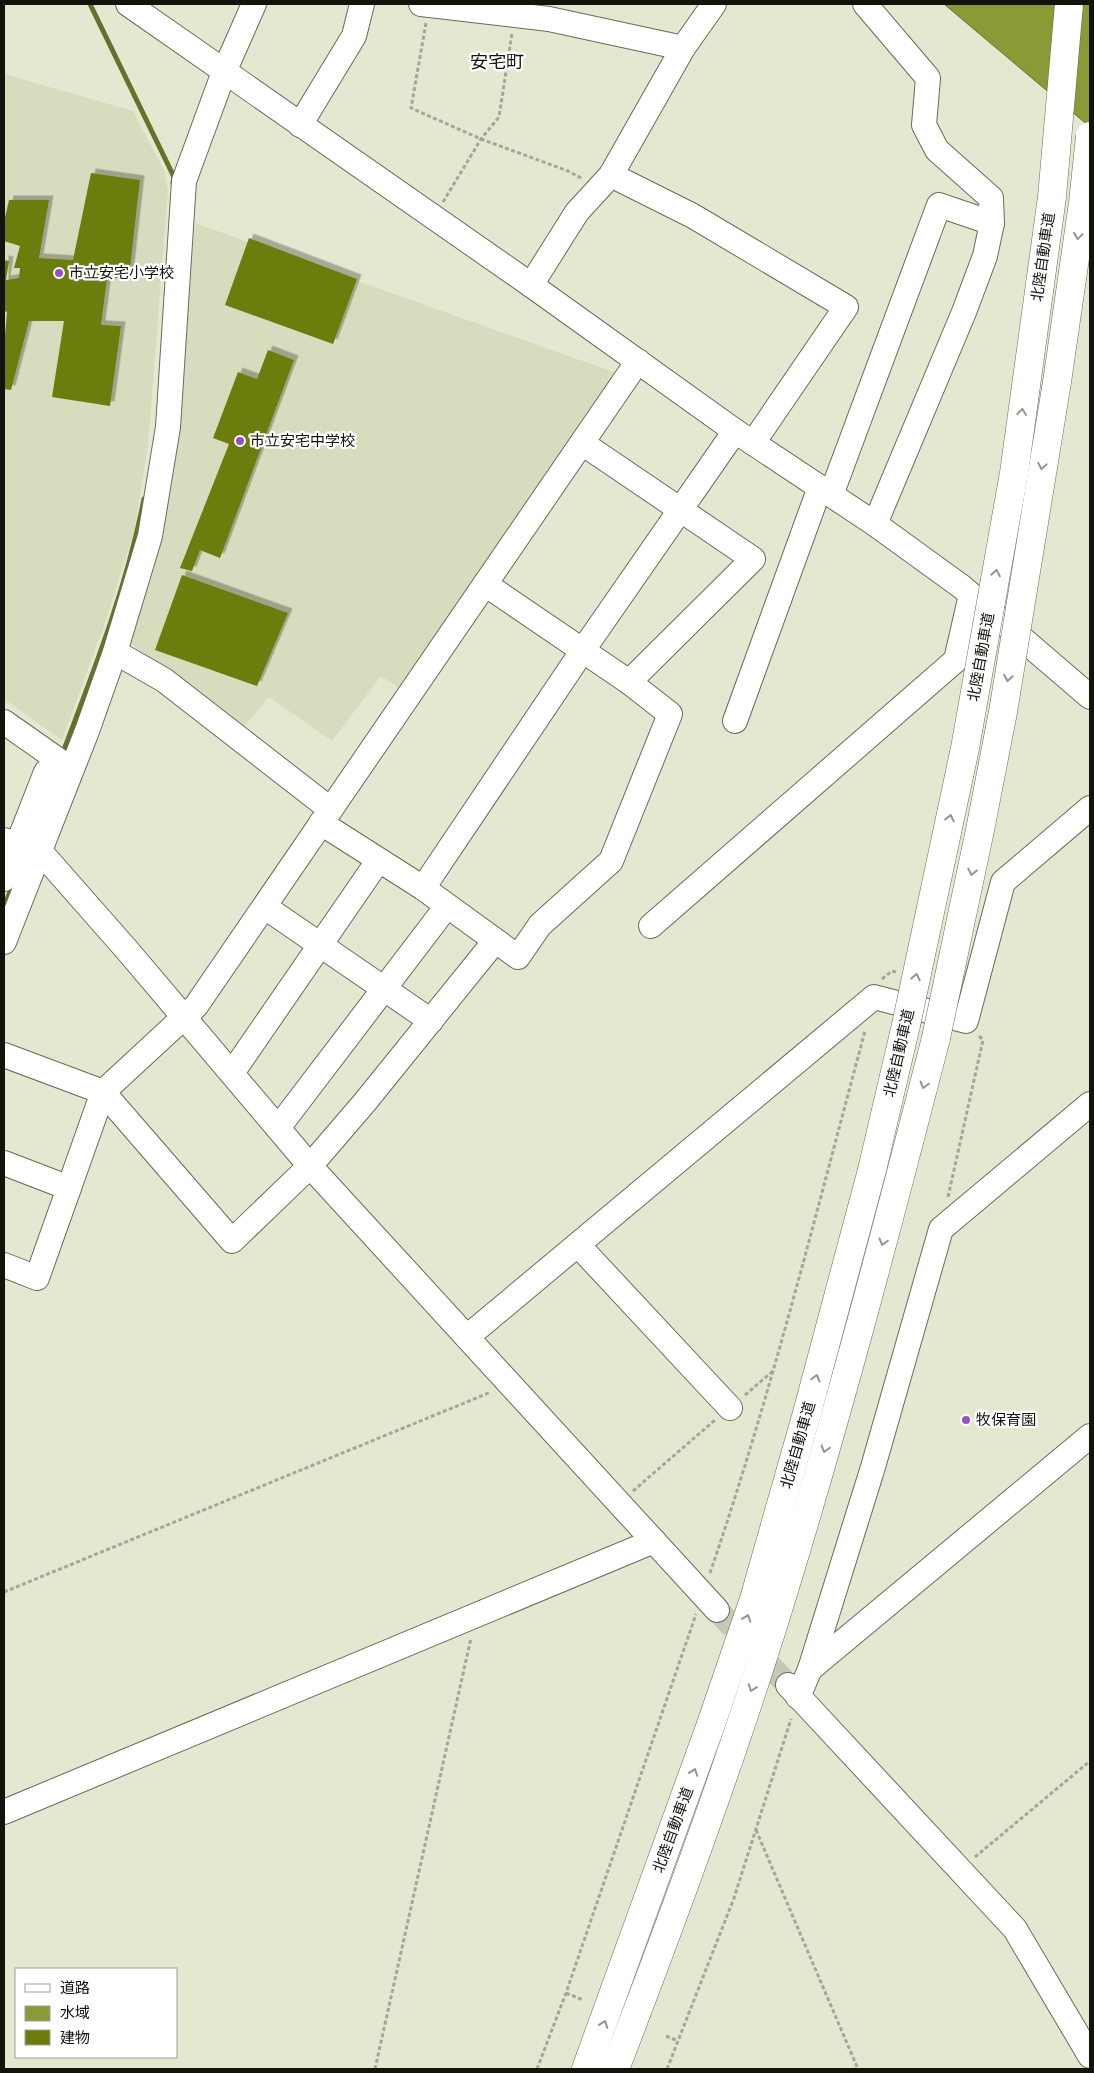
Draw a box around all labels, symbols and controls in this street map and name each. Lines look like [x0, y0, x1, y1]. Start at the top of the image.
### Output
district label: 安宅町 [470, 50, 524, 73]
street label: 北陸自動車道 [1027, 211, 1058, 303]
one-way arrow [1074, 232, 1084, 241]
place label: 市立安宅小学校 [69, 263, 174, 282]
marker: 市立安宅小学校 [53, 267, 65, 279]
one-way arrow [1016, 408, 1027, 416]
place label: 市立安宅中学校 [250, 431, 355, 450]
marker: 市立安宅中学校 [234, 435, 246, 447]
one-way arrow [1038, 462, 1048, 470]
one-way arrow [991, 568, 1001, 577]
street label: 北陸自動車道 [963, 611, 998, 703]
one-way arrow [1003, 675, 1014, 683]
one-way arrow [944, 814, 955, 823]
one-way arrow [967, 868, 977, 877]
one-way arrow [910, 973, 921, 982]
street label: 北陸自動車道 [879, 1007, 918, 1099]
one-way arrow [919, 1080, 930, 1089]
one-way arrow [878, 1238, 889, 1247]
one-way arrow [811, 1375, 821, 1383]
street label: 北陸自動車道 [776, 1399, 819, 1491]
place label: 牧保育園 [976, 1410, 1036, 1429]
marker: 牧保育園 [960, 1414, 972, 1426]
one-way arrow [820, 1444, 830, 1453]
one-way arrow [741, 1615, 751, 1623]
one-way arrow [748, 1683, 758, 1692]
one-way arrow [688, 1768, 698, 1777]
street label: 北陸自動車道 [648, 1784, 697, 1875]
legend [15, 1968, 178, 2058]
text: 道路 [60, 1978, 90, 1997]
text: 水域 [60, 2003, 90, 2022]
one-way arrow [598, 2020, 608, 2029]
text: 建物 [60, 2028, 90, 2047]

